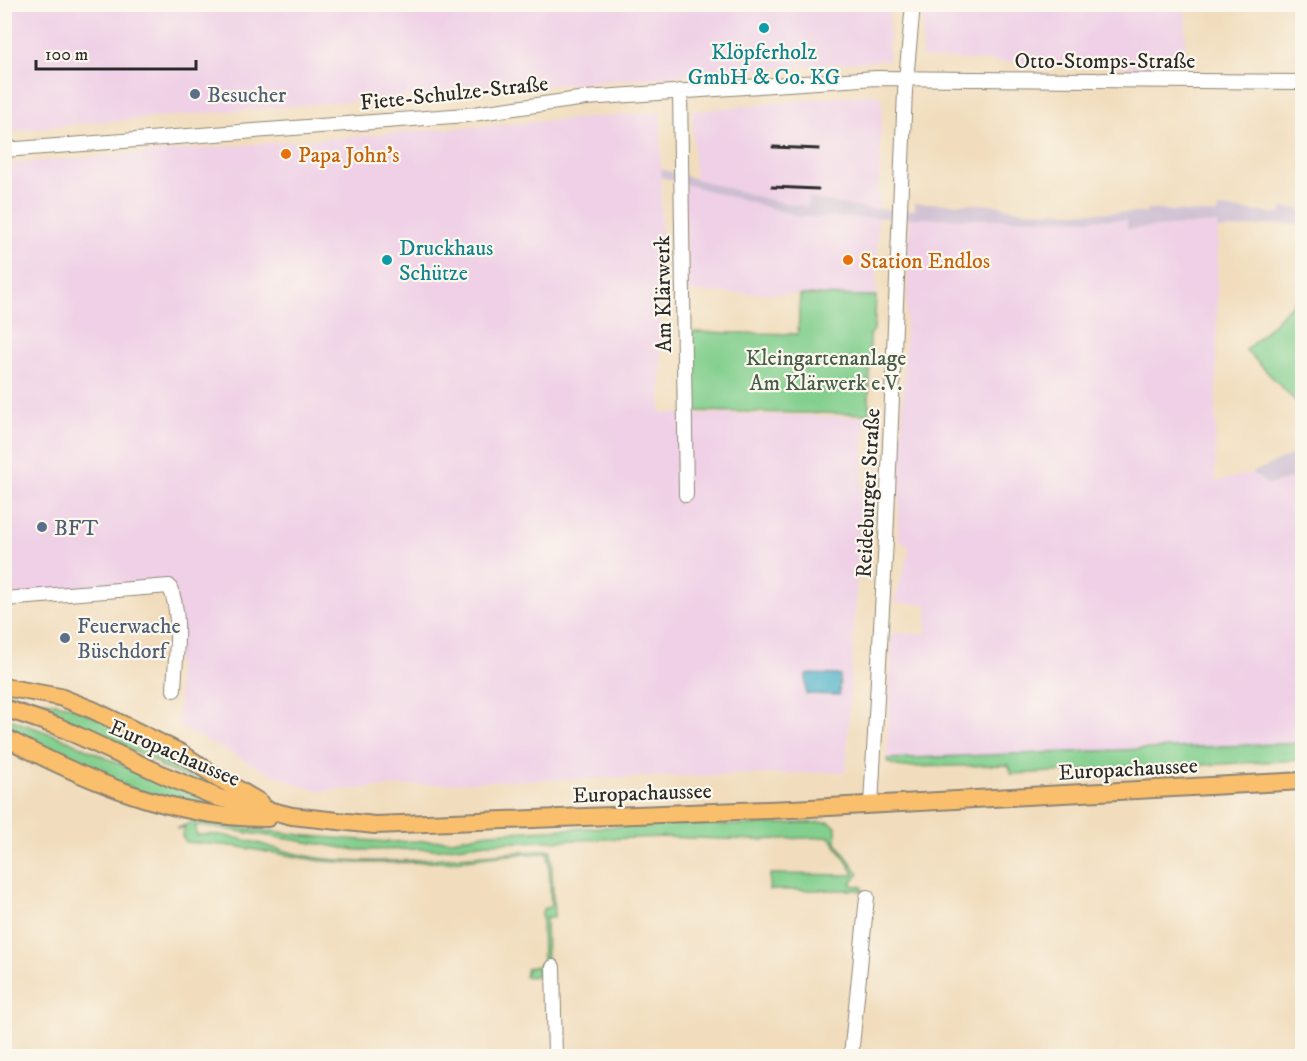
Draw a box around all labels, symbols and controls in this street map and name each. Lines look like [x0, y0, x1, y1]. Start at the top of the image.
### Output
marker: Klöpferholz GmbH & Co. KG [757, 21, 771, 35]
scale bar [36, 33, 196, 71]
place label: Klöpferholz GmbH & Co. KG [688, 39, 840, 91]
text: 100 m [45, 44, 88, 66]
street label: Otto-Stomps-Straße [1015, 48, 1195, 75]
street label: Fiete-Schulze-Straße [359, 70, 550, 117]
place label: Besucher [207, 82, 287, 109]
marker: Besucher [188, 87, 202, 101]
place label: Papa John's [298, 142, 400, 169]
marker: Papa John's [279, 147, 293, 161]
place label: Druckhaus Schütze [399, 235, 493, 287]
street label: Am Klärwerk [649, 235, 678, 353]
place label: Station Endlos [860, 248, 990, 275]
marker: Druckhaus Schütze [380, 253, 394, 267]
marker: Station Endlos [841, 253, 855, 267]
park label: Kleingartenanlage Am Klärwerk e.V. [746, 345, 906, 397]
street label: Reideburger Straße [851, 408, 886, 579]
place label: BFT [54, 515, 99, 542]
marker: BFT [35, 520, 49, 534]
place label: Feuerwache Büschdorf [77, 613, 181, 665]
marker: Feuerwache Büschdorf [58, 631, 72, 645]
street label: Europachaussee [105, 714, 244, 793]
street label: Europachaussee [1058, 752, 1198, 787]
street label: Europachaussee [572, 778, 712, 809]

